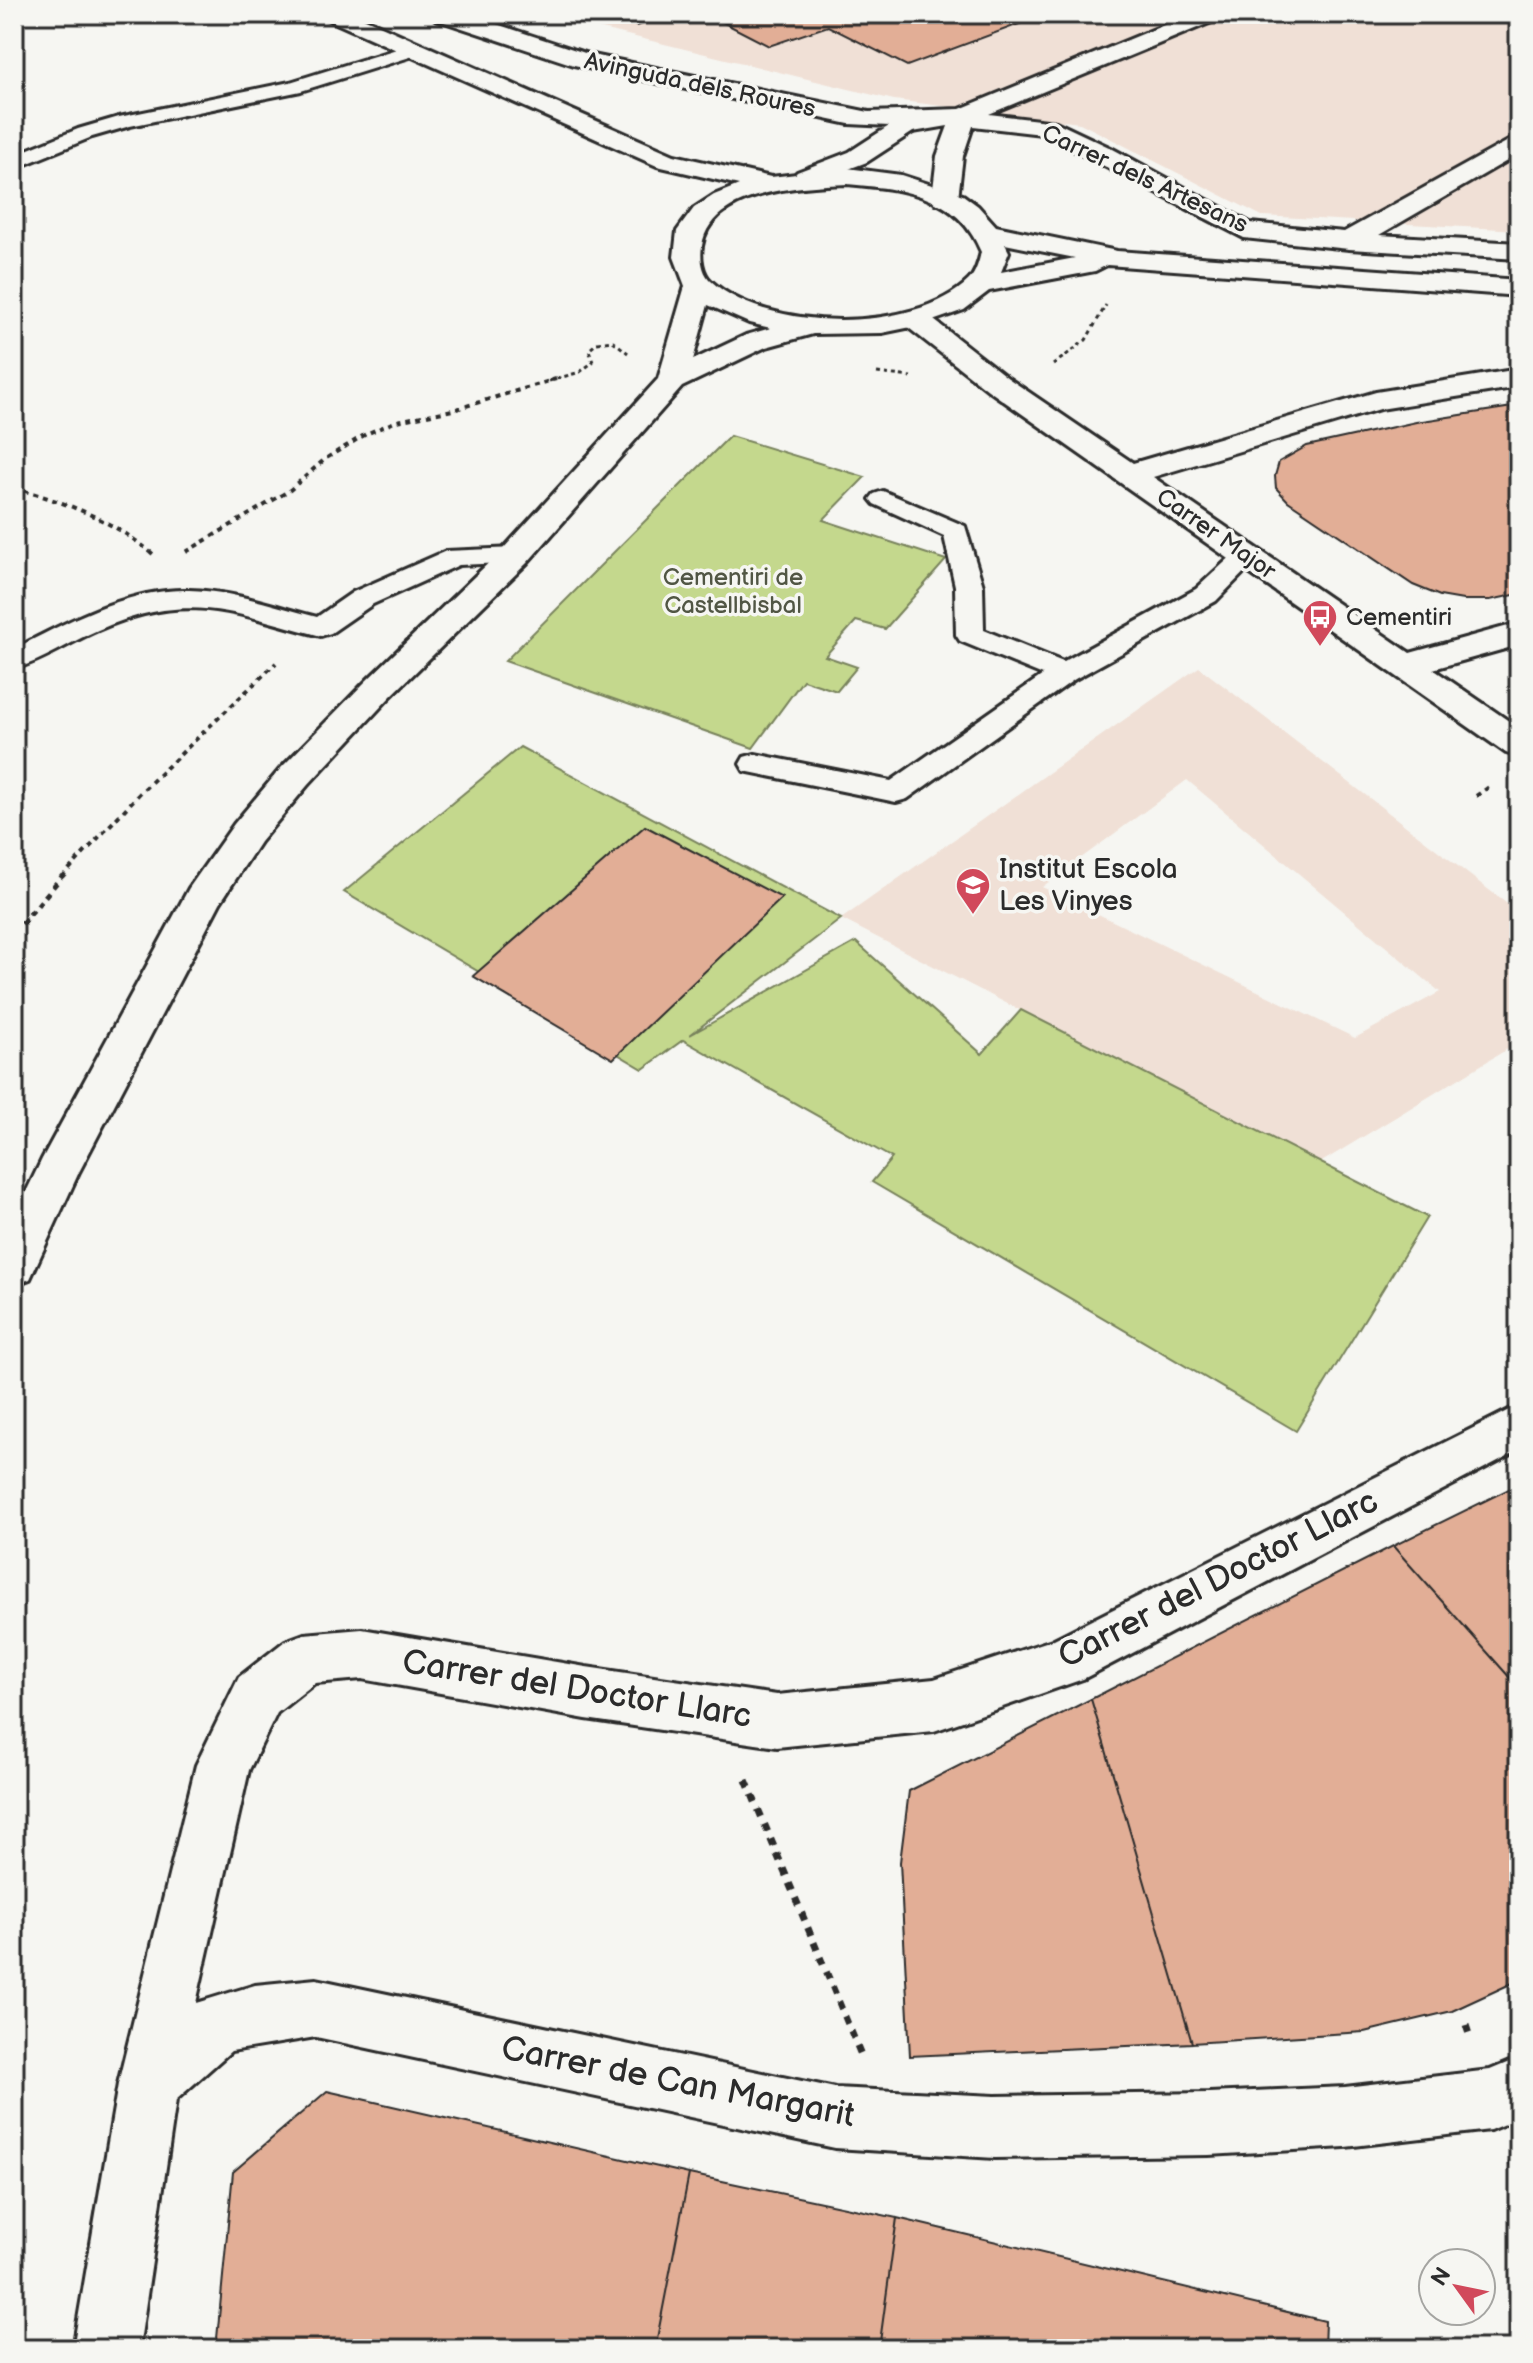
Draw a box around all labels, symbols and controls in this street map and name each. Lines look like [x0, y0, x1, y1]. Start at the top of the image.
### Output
street label: Avinguda dels Roures [582, 46, 818, 124]
street label: Carrer dels Artesans [1037, 119, 1253, 240]
street label: Carrer Major [1151, 482, 1282, 586]
park label: Cementiri de Castellbisbal [663, 563, 803, 620]
bus stop icon: Cementiri [1301, 598, 1339, 648]
place label: Cementiri [1346, 603, 1452, 632]
place label: Institut Escola Les Vinyes [999, 853, 1178, 918]
school or university icon: Institut Escola Les Vinyes [954, 866, 992, 916]
street label: Carrer del Doctor Llarc [1051, 1481, 1385, 1677]
street label: Carrer del Doctor Llarc [399, 1641, 755, 1737]
street label: Carrer de Can Margarit [498, 2028, 859, 2137]
north arrow [1417, 2247, 1497, 2327]
text: N [1426, 2263, 1457, 2291]

